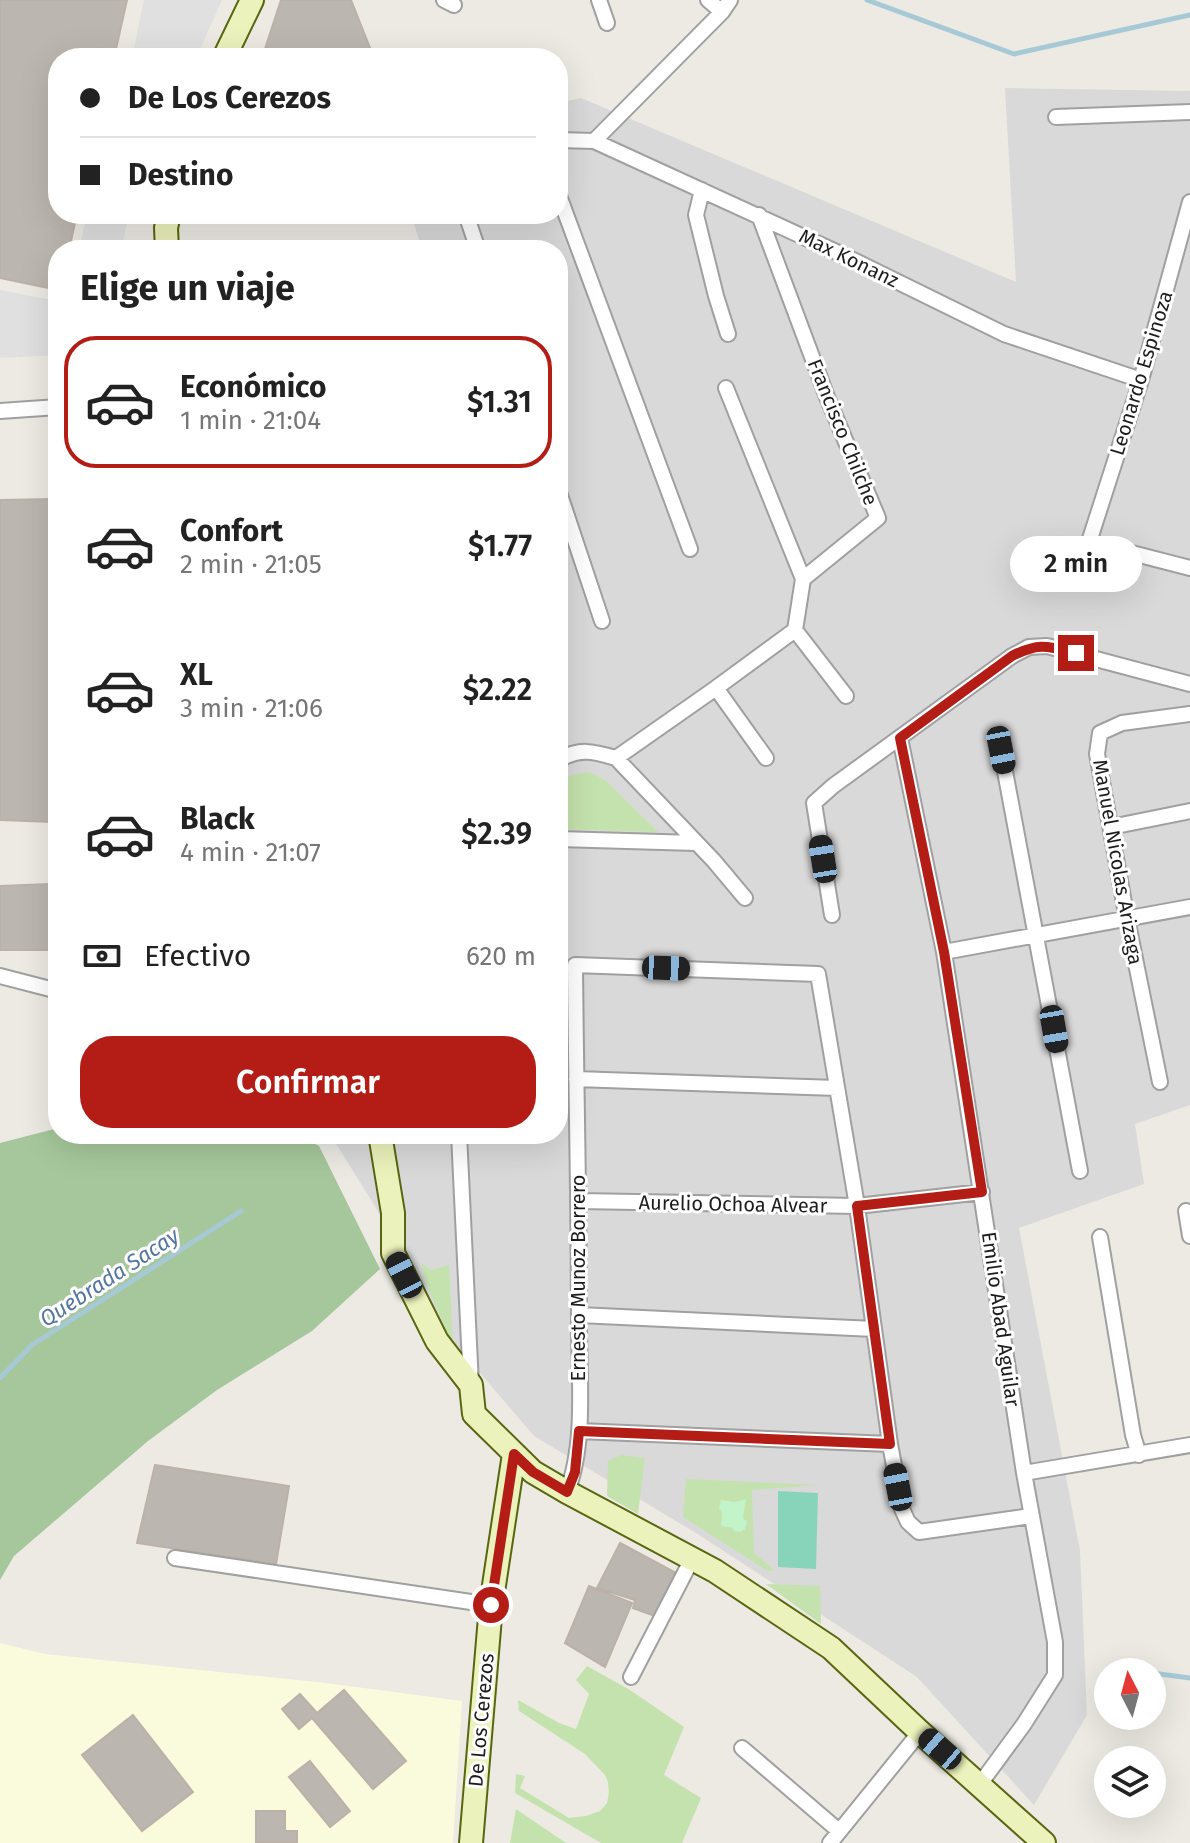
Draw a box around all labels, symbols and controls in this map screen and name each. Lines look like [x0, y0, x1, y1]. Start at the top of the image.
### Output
text: De Los Cerezos [128, 80, 331, 116]
text: Destino [128, 157, 233, 193]
street label: Max Konanz [795, 224, 903, 292]
text: Elige un viaje [80, 266, 295, 310]
street label: Leonardo Espinoza [1105, 288, 1177, 458]
street label: Francisco Chilche [803, 355, 883, 509]
icon: car [84, 366, 156, 438]
text: Económico [180, 369, 326, 405]
text: $1.31 [467, 384, 532, 420]
text: 1 min · 21:04 [180, 405, 321, 436]
icon: car [84, 510, 156, 582]
text: Confort [180, 513, 283, 549]
text: $1.77 [468, 528, 532, 564]
callout: 2 min [1010, 537, 1142, 593]
text: 2 min [1044, 548, 1108, 579]
text: 2 min · 21:05 [180, 549, 322, 580]
route end [1058, 635, 1094, 671]
icon: car [84, 654, 156, 726]
text: XL [180, 657, 213, 693]
text: $2.22 [463, 672, 532, 708]
text: 3 min · 21:06 [180, 693, 323, 724]
car [985, 724, 1017, 776]
street label: Manuel Nicolas Arizaga [1088, 758, 1148, 966]
icon: car [84, 798, 156, 870]
text: Black [180, 801, 255, 837]
text: $2.39 [461, 816, 532, 852]
car [807, 833, 839, 885]
text: 4 min · 21:07 [180, 837, 321, 868]
icon: cash [80, 934, 124, 978]
text: Efectivo [144, 938, 251, 974]
text: 620 m [466, 941, 536, 972]
car [642, 955, 690, 981]
car [1038, 1003, 1070, 1055]
button: Confirmar [80, 1036, 536, 1128]
street label: Ernesto Munoz Borrero [566, 1175, 590, 1381]
street label: Aurelio Ochoa Alvear [639, 1190, 828, 1218]
water label: Quebrada Sacay [35, 1222, 185, 1332]
street label: Emilio Abad Aguilar [977, 1230, 1025, 1408]
car [382, 1248, 426, 1302]
car [882, 1461, 914, 1513]
route start [473, 1587, 509, 1623]
street label: De Los Cerezos [463, 1652, 499, 1788]
north arrow [1094, 1658, 1166, 1730]
map controls [1094, 1658, 1166, 1818]
car [914, 1724, 966, 1774]
button: layers [1094, 1746, 1166, 1818]

